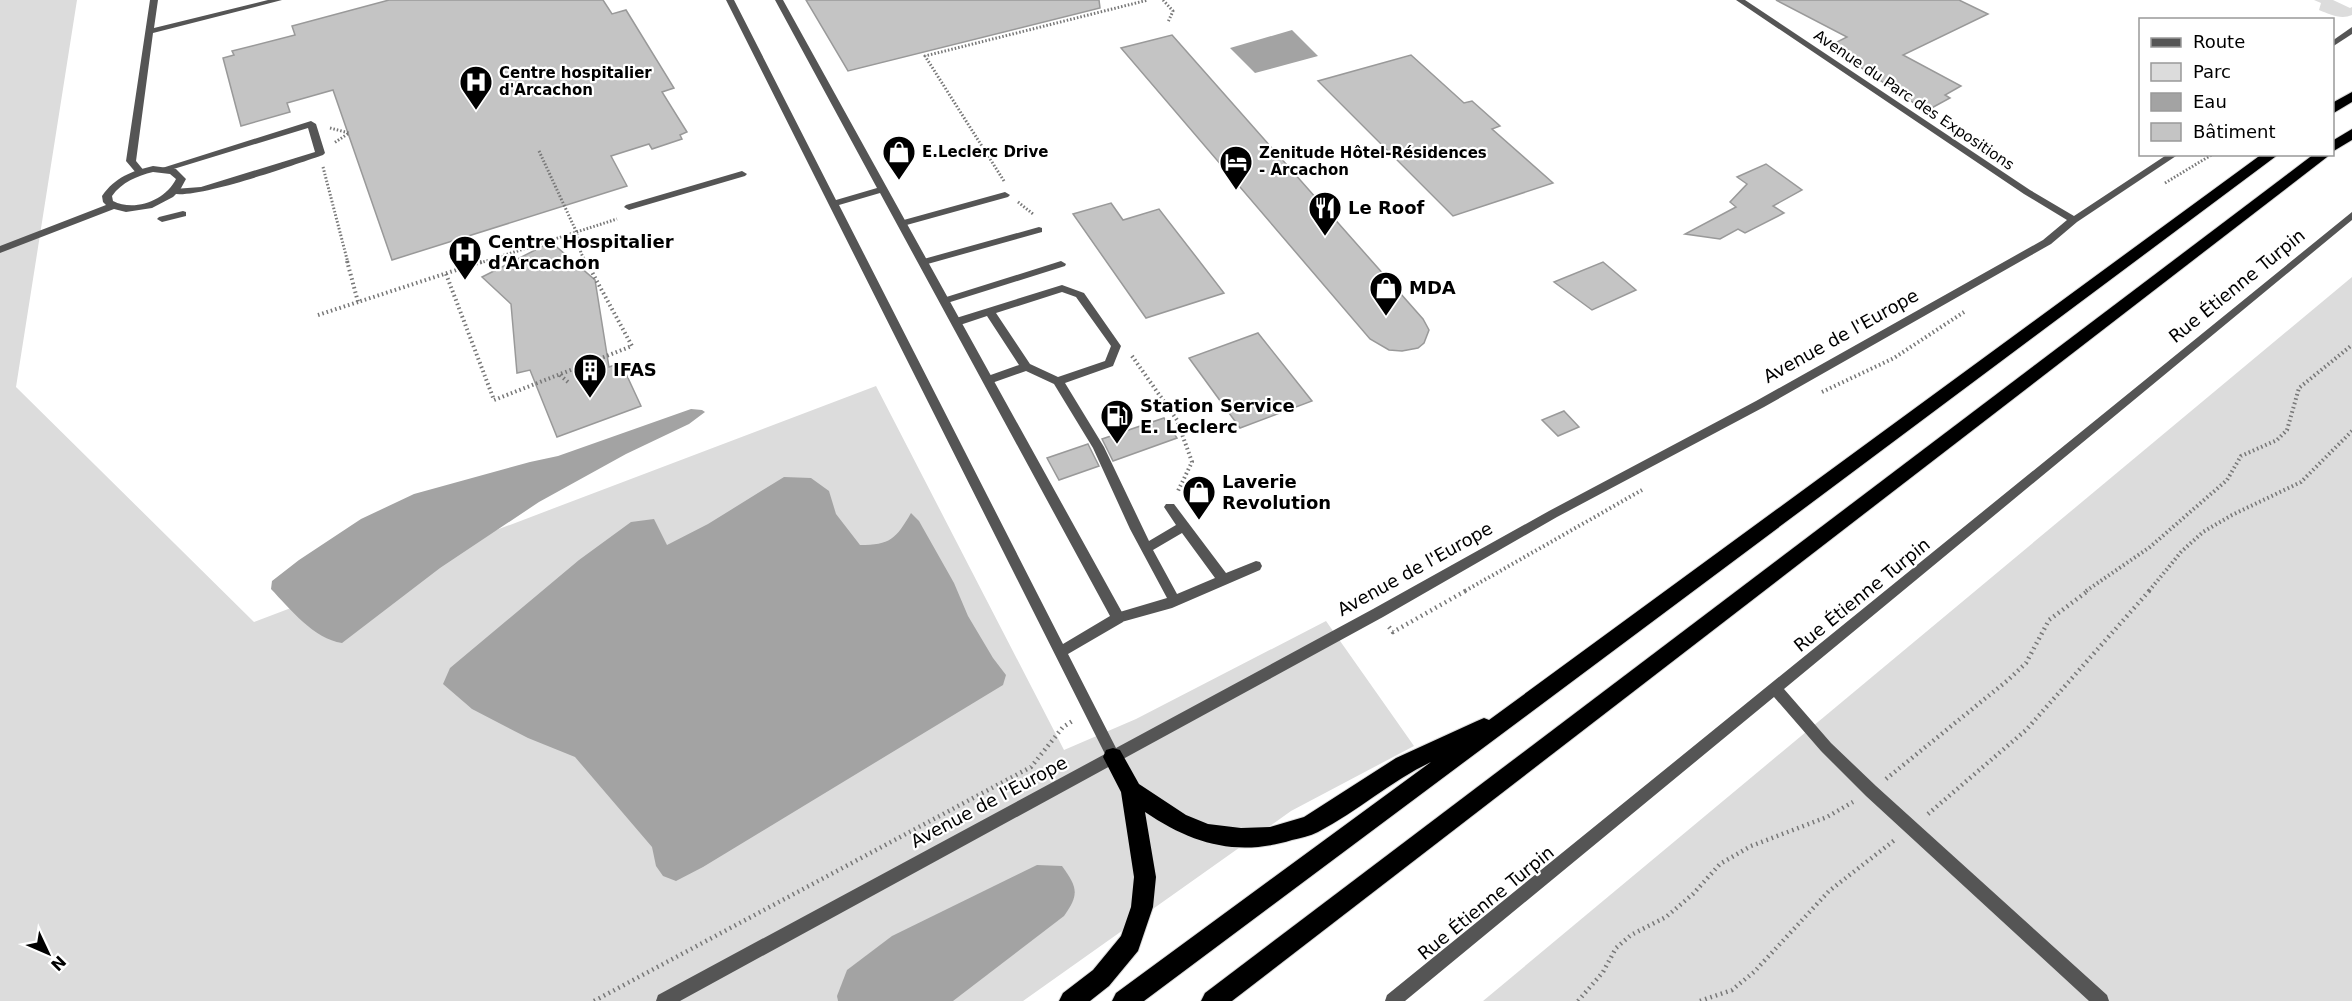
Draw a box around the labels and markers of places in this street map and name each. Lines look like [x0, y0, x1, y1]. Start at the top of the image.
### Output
hospital icon: Centre hospitalier d'Arcachon [458, 64, 494, 111]
place label: Centre hospitalier d'Arcachon [499, 64, 652, 99]
shop icon: E.Leclerc Drive [881, 134, 917, 181]
place label: E.Leclerc Drive [922, 143, 1048, 161]
hotel icon: Zenitude Hôtel-Résidences - Arcachon [1218, 144, 1254, 191]
place label: Zenitude Hôtel-Résidences - Arcachon [1259, 144, 1487, 179]
restaurant icon: Le Roof [1307, 190, 1343, 237]
place label: Le Roof [1348, 197, 1425, 218]
place label: Centre Hospitalier d‘Arcachon [488, 231, 674, 273]
hospital icon: Centre Hospitalier d‘Arcachon [447, 234, 483, 281]
shop icon: MDA [1368, 270, 1404, 317]
place label: MDA [1409, 277, 1456, 298]
building icon: IFAS [572, 352, 608, 399]
place label: IFAS [613, 359, 657, 380]
place label: Station Service E. Leclerc [1140, 395, 1295, 437]
fuel station icon: Station Service E. Leclerc [1099, 398, 1135, 445]
place label: Laverie Revolution [1222, 471, 1331, 513]
shop icon: Laverie Revolution [1181, 474, 1217, 521]

